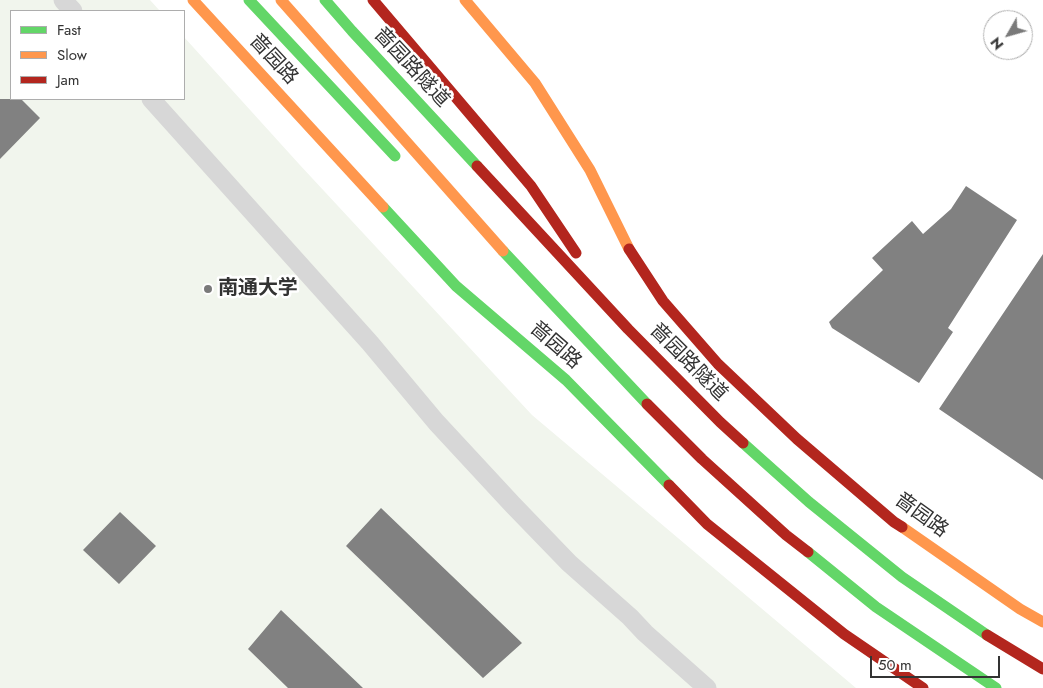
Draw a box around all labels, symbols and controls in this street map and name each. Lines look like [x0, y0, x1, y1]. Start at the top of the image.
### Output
legend [10, 10, 185, 100]
north arrow [983, 10, 1033, 60]
text: Fast [57, 19, 81, 41]
street label: 啬园路隧道 [368, 23, 454, 113]
street label: 啬园路 [244, 30, 302, 90]
text: N [986, 33, 1008, 54]
text: Slow [57, 44, 87, 66]
text: Jam [57, 69, 80, 91]
place label: 南通大学 [218, 277, 298, 301]
marker: 南通大学 [202, 283, 214, 295]
street label: 啬园路 [524, 317, 586, 375]
street label: 啬园路隧道 [644, 319, 732, 407]
street label: 啬园路 [890, 489, 952, 543]
scale bar [873, 646, 1003, 678]
text: 50 m [878, 654, 912, 676]

